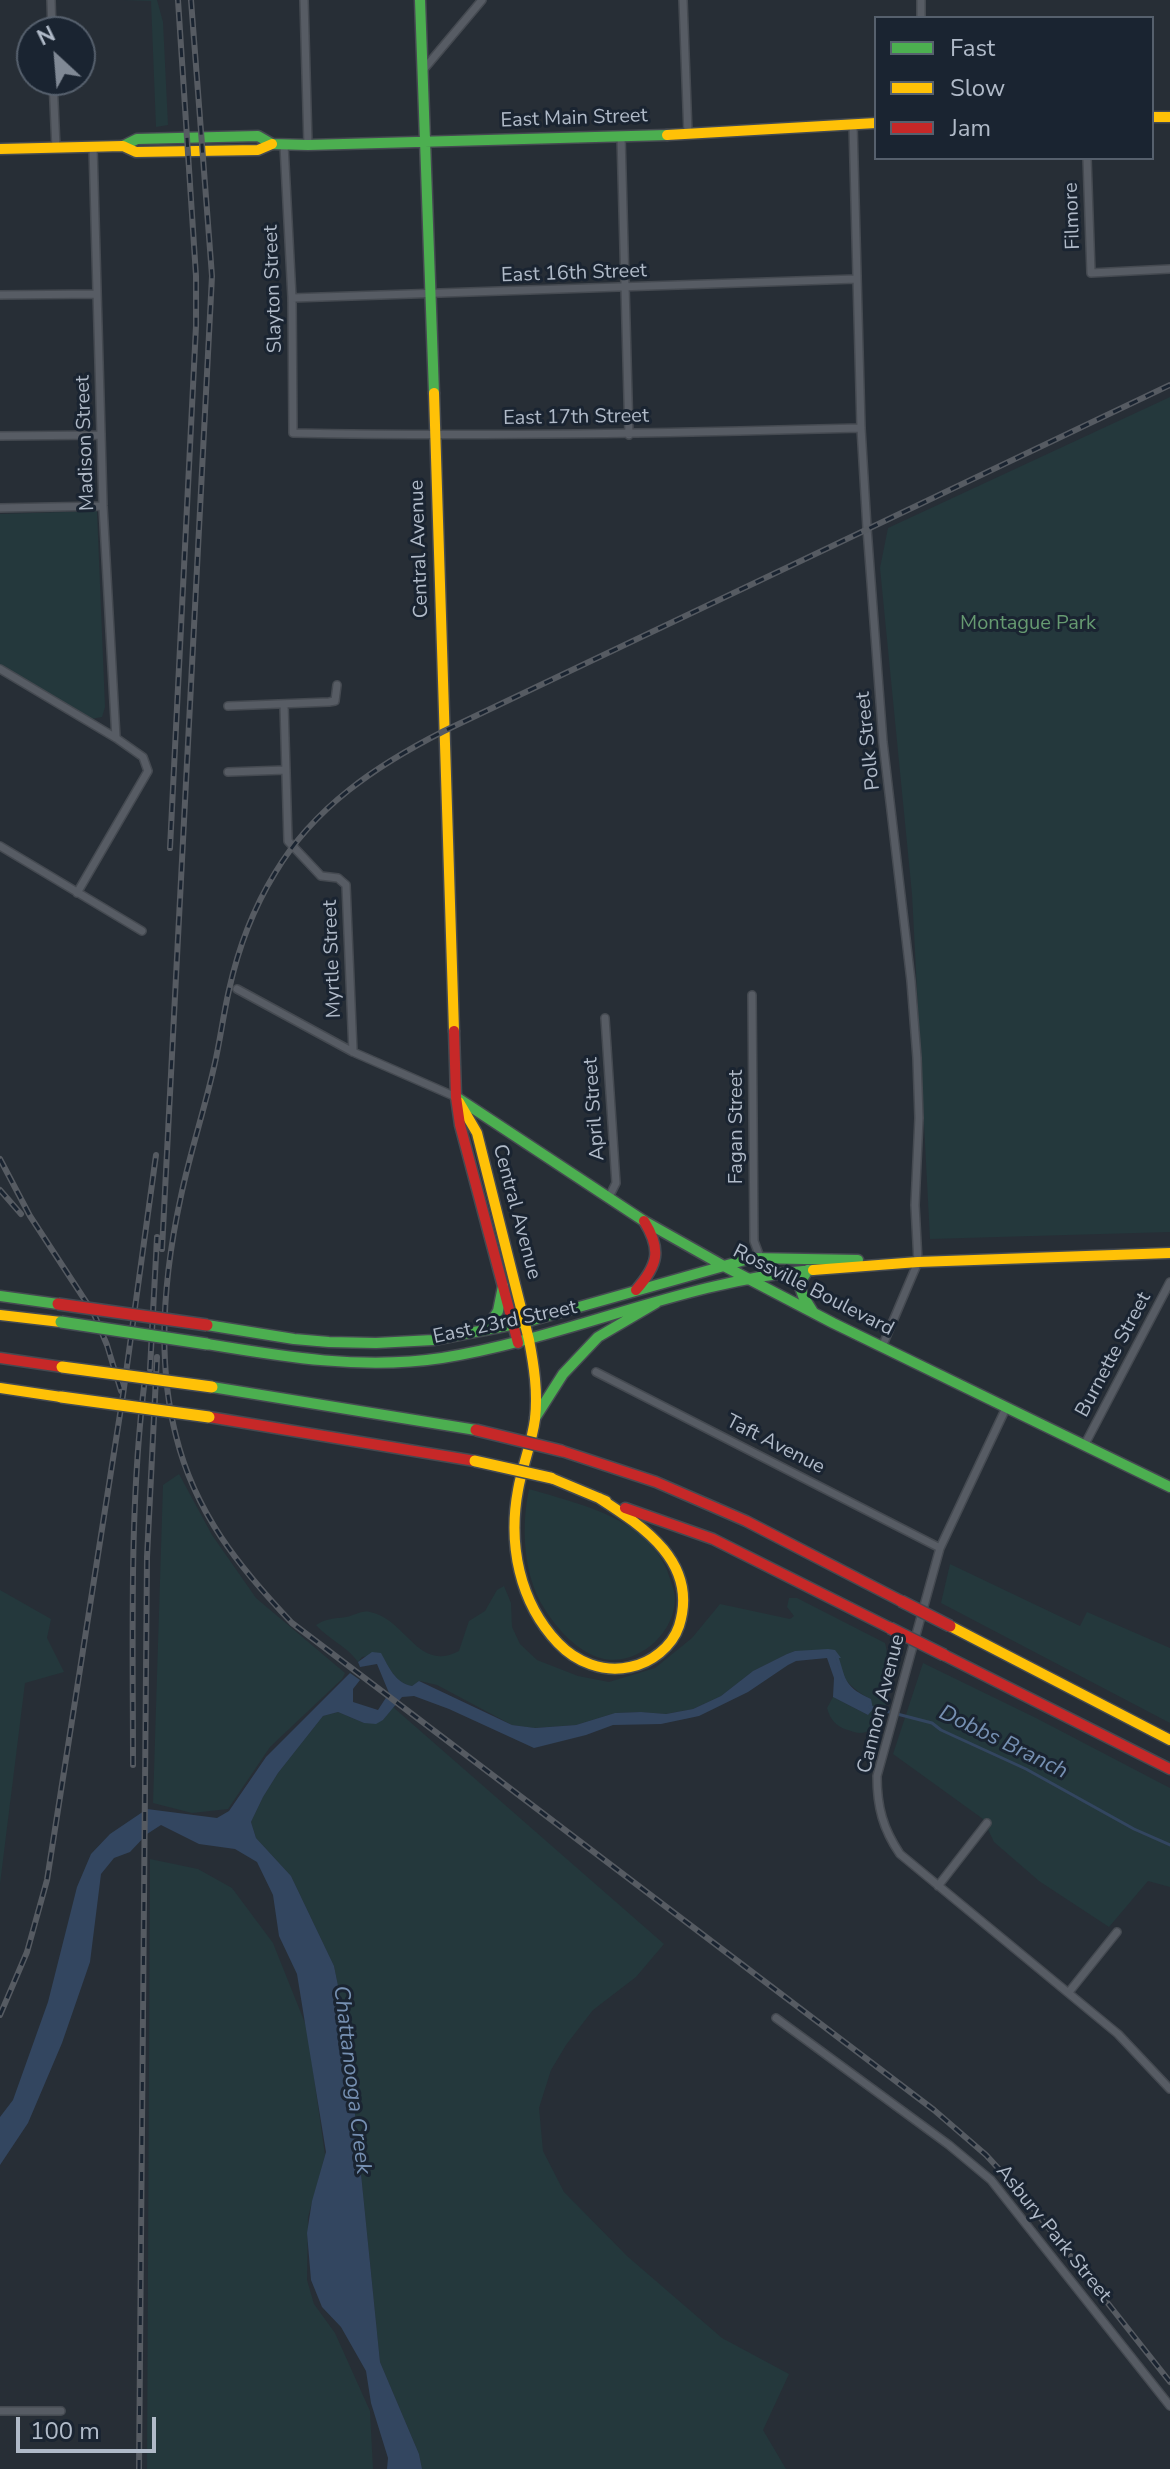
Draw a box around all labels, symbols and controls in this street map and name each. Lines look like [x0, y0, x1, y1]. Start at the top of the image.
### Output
north arrow [16, 16, 96, 96]
legend [874, 16, 1154, 160]
text: N [32, 19, 60, 53]
text: Fast [950, 32, 995, 64]
text: Slow [950, 72, 1005, 104]
street label: East Main Street [500, 104, 648, 134]
text: Jam [950, 112, 991, 144]
street label: Filmore [1060, 182, 1086, 250]
street label: Slayton Street [260, 224, 288, 354]
street label: East 16th Street [501, 259, 647, 289]
street label: Madison Street [72, 375, 100, 511]
street label: East 17th Street [503, 405, 649, 431]
street label: Central Avenue [406, 479, 434, 619]
park label: Montague Park [960, 612, 1096, 636]
street label: Polk Street [852, 691, 886, 791]
street label: Myrtle Street [319, 899, 347, 1019]
street label: April Street [579, 1056, 611, 1162]
street label: Fagan Street [725, 1070, 749, 1184]
street label: Central Avenue [486, 1142, 546, 1282]
street label: Rossville Boulevard [729, 1240, 897, 1342]
street label: Burnette Street [1071, 1288, 1157, 1422]
street label: East 23rd Street [431, 1296, 579, 1350]
street label: Taft Avenue [722, 1410, 828, 1480]
street label: Cannon Avenue [853, 1632, 911, 1776]
water label: Dobbs Branch [934, 1700, 1072, 1786]
water label: Chattanooga Creek [326, 1984, 376, 2176]
street label: Asbury Park Street [990, 2160, 1116, 2308]
scale bar [20, 2401, 160, 2451]
text: 100 m [30, 2415, 100, 2447]

